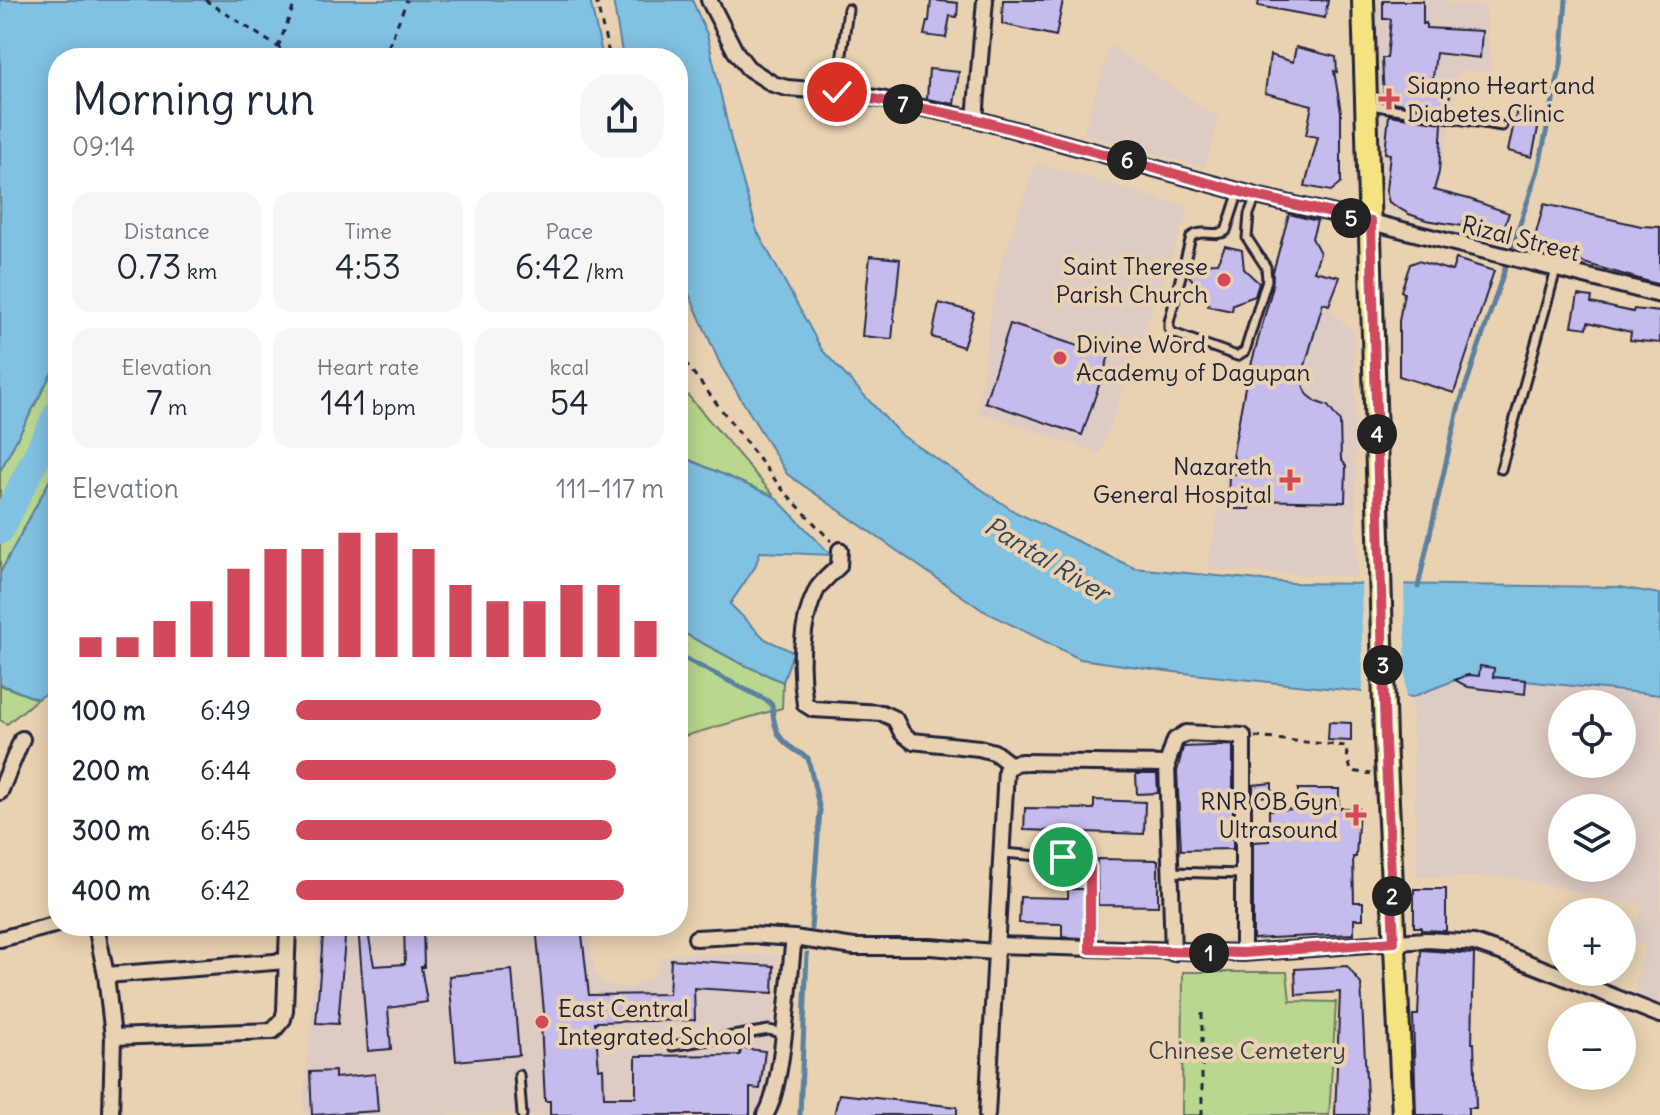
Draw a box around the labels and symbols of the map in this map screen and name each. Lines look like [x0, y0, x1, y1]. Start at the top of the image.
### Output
pin [803, 58, 871, 126]
place label: Siapno Heart and Diabetes Clinic [1407, 70, 1595, 128]
pin: 7 [883, 84, 923, 124]
marker: Siapno Heart and Diabetes Clinic [1378, 88, 1400, 110]
pin: 6 [1107, 140, 1147, 180]
pin: 5 [1331, 198, 1371, 238]
street label: Rizal Street [1459, 209, 1583, 267]
place label: Saint Therese Parish Church [1056, 251, 1208, 309]
marker: Saint Therese Parish Church [1215, 271, 1233, 289]
place label: Divine Word Academy of Dagupan [1076, 329, 1311, 387]
marker: Divine Word Academy of Dagupan [1051, 349, 1069, 367]
pin: 4 [1357, 414, 1397, 454]
place label: Nazareth General Hospital [1093, 451, 1272, 509]
marker: Nazareth General Hospital [1279, 469, 1301, 491]
water label: Pantal River [979, 509, 1118, 611]
pin: 3 [1363, 645, 1403, 685]
place label: RNR OB Gyn Ultrasound [1200, 786, 1338, 844]
marker: RNR OB Gyn Ultrasound [1345, 804, 1367, 826]
pin [1029, 823, 1097, 891]
pin: 2 [1372, 876, 1412, 916]
pin: 1 [1189, 933, 1229, 973]
place label: East Central Integrated School [558, 993, 752, 1051]
marker: East Central Integrated School [533, 1013, 551, 1031]
park label: Chinese Cemetery [1148, 1035, 1346, 1065]

